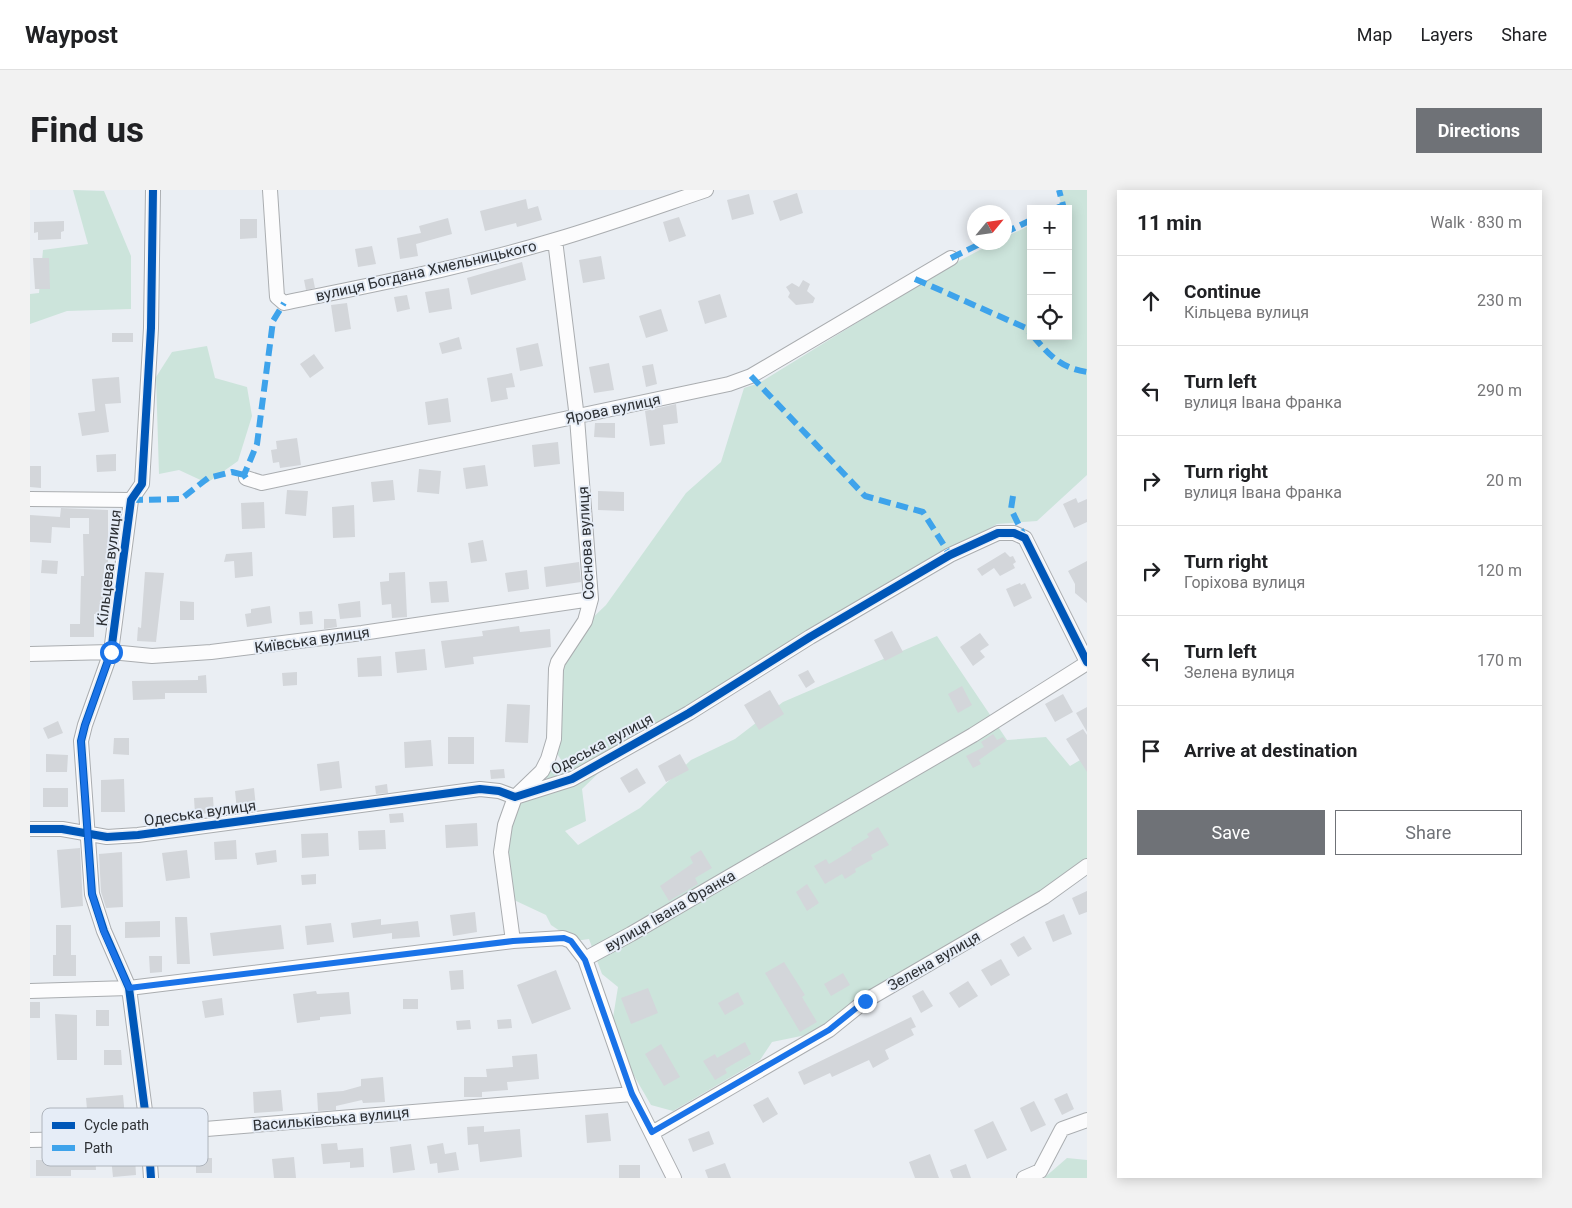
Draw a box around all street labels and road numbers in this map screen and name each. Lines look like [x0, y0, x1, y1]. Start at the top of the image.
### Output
street label: вулиця Богдана Хмельницького [314, 237, 538, 305]
street label: Ярова вулиця [564, 390, 662, 428]
street label: Соснова вулиця [574, 486, 598, 600]
street label: Кільцева вулиця [93, 509, 125, 627]
street label: Київська вулиця [253, 623, 371, 657]
street label: Одеська вулиця [548, 709, 656, 779]
street label: Одеська вулиця [143, 796, 257, 830]
street label: вулиця Івана Франка [601, 866, 739, 956]
street label: Зелена вулиця [885, 927, 983, 995]
street label: Васильківська вулиця [252, 1103, 410, 1135]

